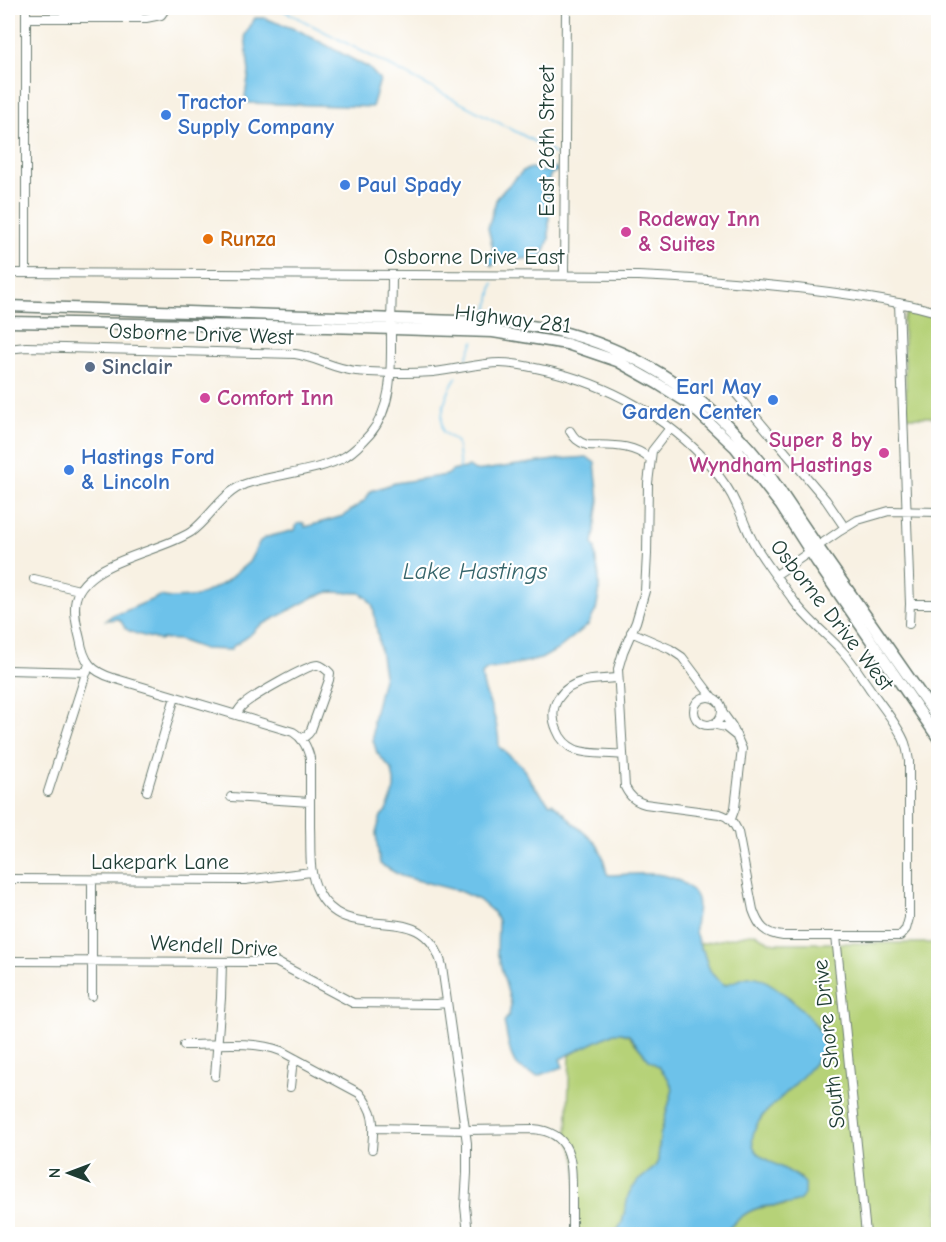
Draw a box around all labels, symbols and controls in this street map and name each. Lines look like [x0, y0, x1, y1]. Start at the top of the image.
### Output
street label: East 26th Street [534, 65, 560, 217]
place label: Tractor Supply Company [178, 89, 335, 140]
marker: Tractor Supply Company [159, 108, 173, 122]
place label: Paul Spady [357, 172, 462, 198]
marker: Paul Spady [338, 178, 352, 192]
place label: Rodeway Inn & Suites [638, 206, 760, 257]
marker: Rodeway Inn & Suites [619, 225, 633, 239]
place label: Runza [220, 226, 276, 252]
marker: Runza [201, 232, 215, 246]
street label: Osborne Drive East [384, 244, 565, 270]
street label: Highway 281 [453, 299, 573, 339]
street label: Osborne Drive West [108, 318, 294, 350]
place label: Sinclair [102, 354, 172, 380]
marker: Sinclair [83, 360, 97, 374]
place label: Earl May Garden Center [622, 374, 762, 425]
place label: Comfort Inn [217, 385, 334, 411]
marker: Comfort Inn [198, 391, 212, 405]
marker: Earl May Garden Center [766, 393, 780, 407]
place label: Super 8 by Wyndham Hastings [690, 427, 873, 478]
place label: Hastings Ford & Lincoln [81, 444, 215, 495]
marker: Super 8 by Wyndham Hastings [877, 446, 891, 460]
marker: Hastings Ford & Lincoln [62, 463, 76, 477]
street label: Osborne Drive West [765, 534, 900, 696]
water label: Lake Hastings [403, 557, 547, 585]
street label: Lakepark Lane [91, 849, 229, 875]
street label: Wendell Drive [150, 930, 278, 962]
street label: South Shore Drive [807, 958, 851, 1130]
north arrow [39, 1143, 99, 1203]
text: N [46, 1168, 64, 1178]

